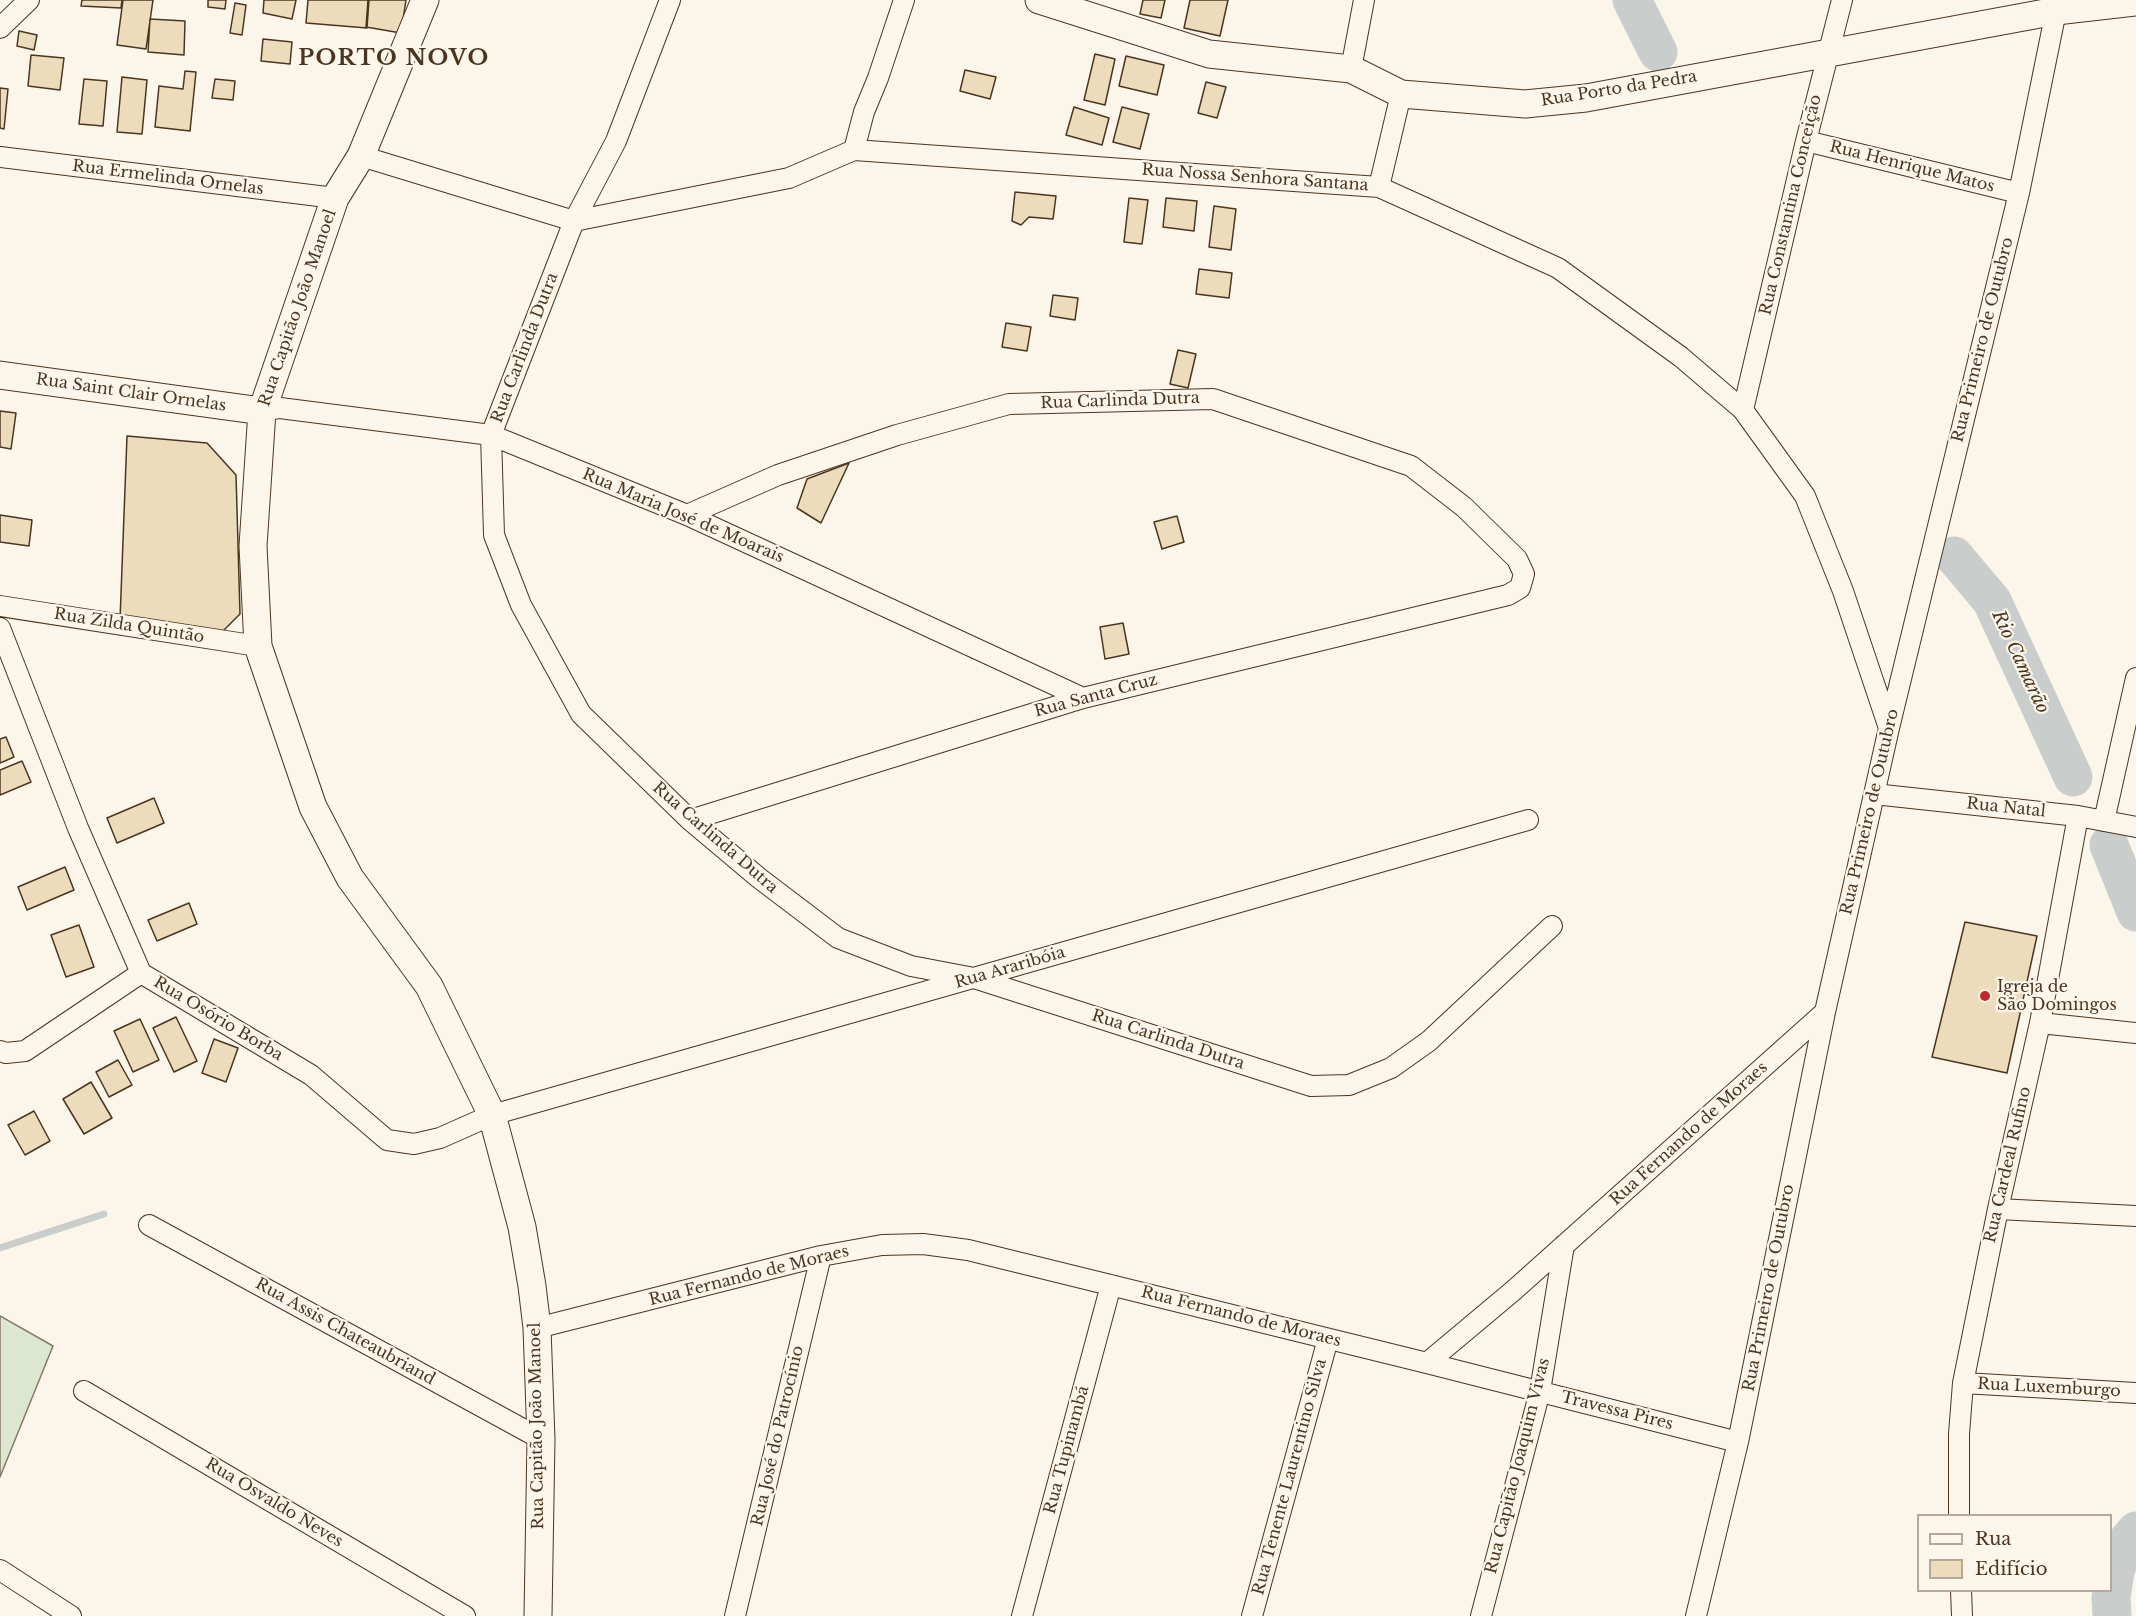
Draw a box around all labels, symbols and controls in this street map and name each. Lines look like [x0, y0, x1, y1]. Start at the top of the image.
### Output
district label: PORTO NOVO [298, 46, 490, 72]
street label: Rua Porto da Pedra [1540, 67, 1698, 111]
street label: Rua Constantina Conceição [1756, 93, 1826, 317]
street label: Rua Henrique Matos [1827, 137, 1997, 197]
street label: Rua Ermelinda Ornelas [71, 157, 265, 199]
street label: Rua Nossa Senhora Santana [1141, 160, 1369, 196]
street label: Rua Capitão João Manoel [255, 207, 341, 409]
street label: Rua Primeiro de Outubro [1948, 235, 2018, 445]
street label: Rua Carlinda Dutra [487, 270, 563, 426]
street label: Rua Saint Clair Ornelas [35, 370, 227, 416]
street label: Rua Carlinda Dutra [1040, 389, 1200, 413]
street label: Rua Maria José de Moarais [579, 465, 787, 567]
street label: Rua Zilda Quintão [53, 605, 205, 647]
water label: Rio Camarão [1987, 607, 2053, 717]
street label: Rua Santa Cruz [1032, 670, 1160, 722]
street label: Rua Primeiro de Outubro [1837, 707, 1903, 917]
street label: Rua Carlinda Dutra [649, 778, 781, 898]
street label: Rua Natal [1965, 794, 2047, 822]
street label: Rua Araribóia [953, 943, 1067, 993]
street label: Rua Osório Borba [150, 973, 286, 1065]
place label: Igreja de São Domingos [1997, 977, 2117, 1015]
marker: Igreja de São Domingos [1978, 989, 1992, 1003]
street label: Rua Carlinda Dutra [1089, 1006, 1247, 1074]
street label: Rua Fernando de Moraes [1606, 1058, 1772, 1210]
street label: Rua Cardeal Rufino [1981, 1085, 2035, 1245]
street label: Rua Primeiro de Outubro [1739, 1183, 1799, 1393]
street label: Rua Fernando de Moraes [647, 1242, 851, 1310]
street label: Rua Assis Chateaubriand [252, 1274, 438, 1390]
street label: Rua Fernando de Moraes [1139, 1283, 1343, 1351]
street label: Rua Capitão João Manoel [526, 1322, 548, 1530]
street label: Rua José do Patrocínio [748, 1344, 808, 1528]
street label: Rua Capitão Joaquim Vivas [1482, 1356, 1554, 1576]
street label: Rua Tenente Laurentino Silva [1249, 1357, 1331, 1597]
street label: Rua Luxemburgo [1977, 1375, 2121, 1401]
street label: Rua Tupinambá [1041, 1384, 1093, 1516]
street label: Travessa Pires [1559, 1388, 1675, 1434]
street label: Rua Osvaldo Neves [202, 1454, 346, 1552]
legend [1917, 1514, 2112, 1592]
text: Rua [1975, 1528, 2011, 1550]
text: Edifício [1975, 1558, 2048, 1580]

